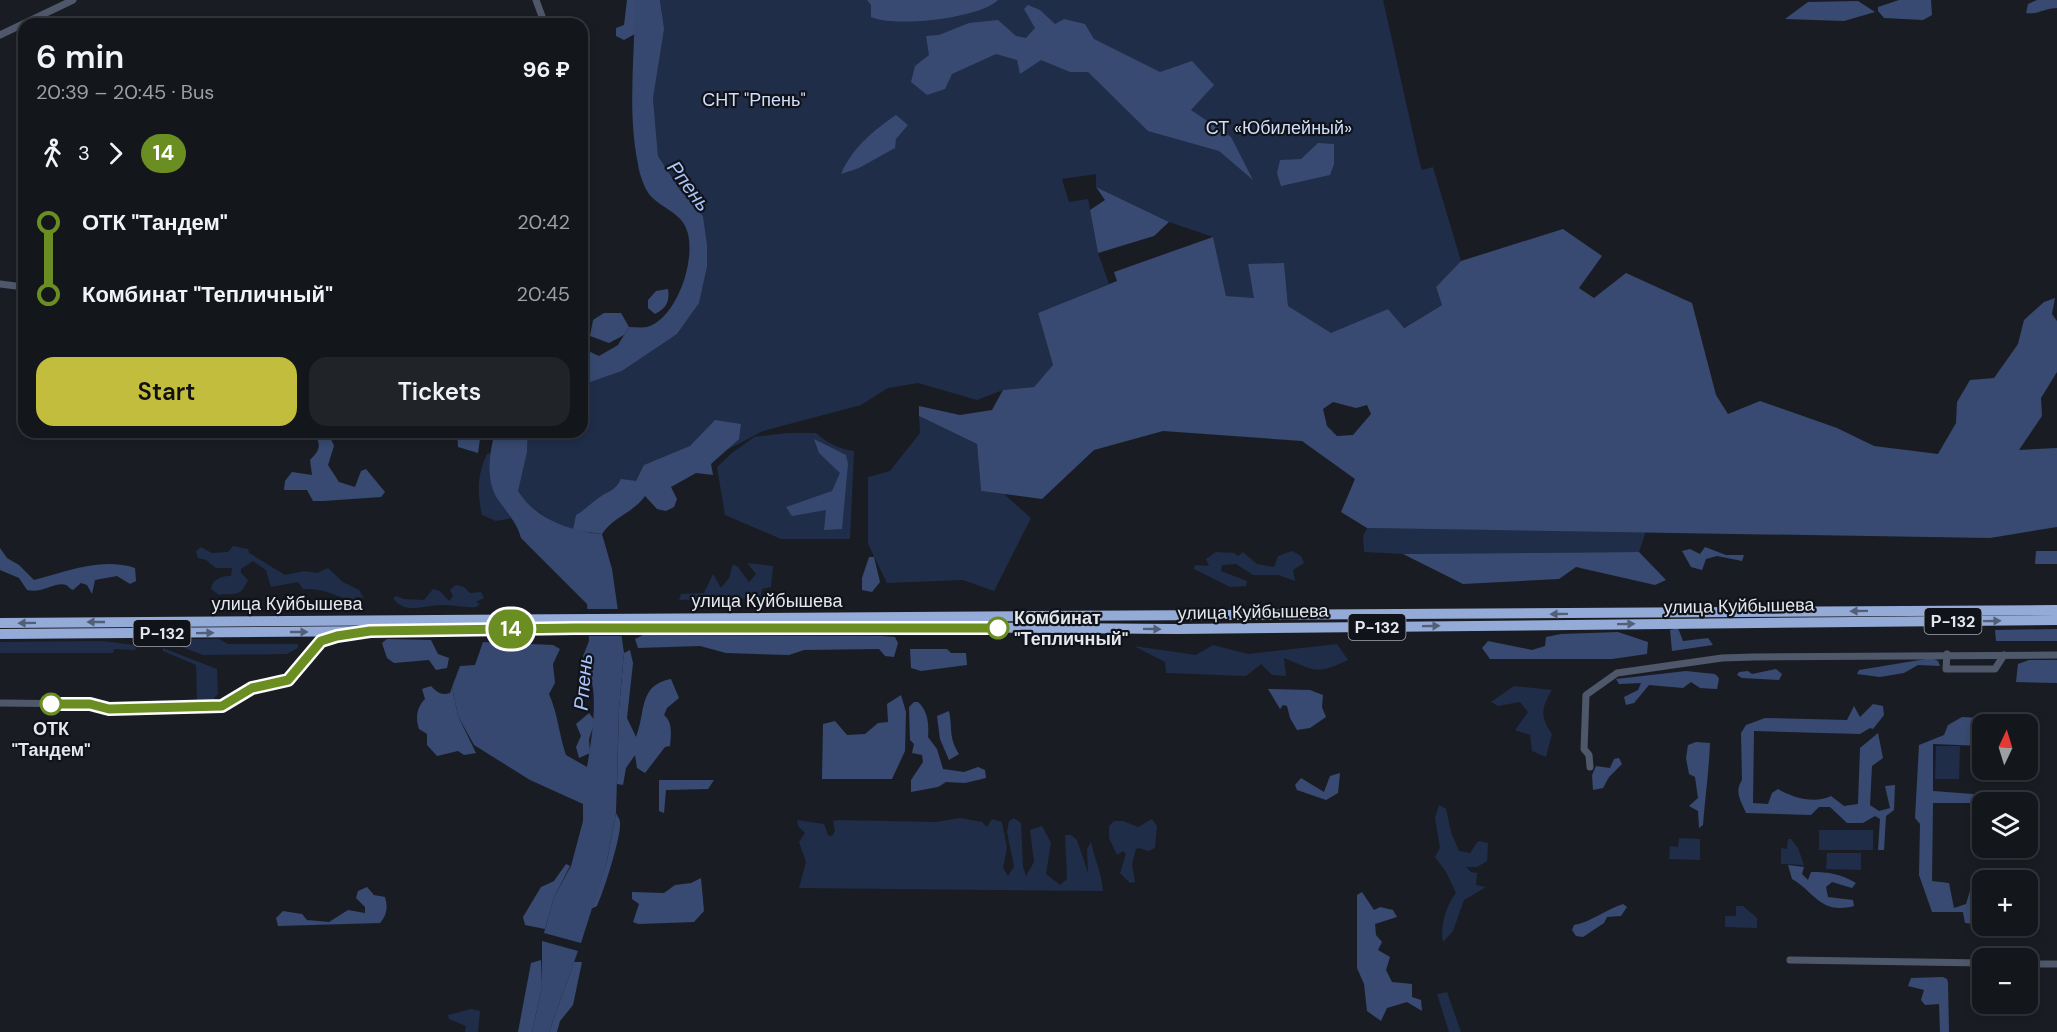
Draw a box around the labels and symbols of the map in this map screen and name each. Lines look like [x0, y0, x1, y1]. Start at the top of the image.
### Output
park label: СНТ "Рпень" [702, 88, 806, 112]
park label: СТ «Юбилейный» [1206, 116, 1352, 140]
water label: Рпень [661, 155, 717, 217]
street label: улица Куйбышева [692, 589, 843, 613]
street label: улица Куйбышева [212, 592, 363, 616]
street label: улица Куйбышева [1663, 593, 1816, 619]
street label: улица Куйбышева [1177, 599, 1330, 625]
place label: Комбинат "Тепличный" [1014, 606, 1128, 651]
one-way arrow [1849, 606, 1868, 616]
road number: Р-132 [1924, 608, 1982, 634]
one-way arrow [1549, 609, 1568, 619]
line badge: 14 [484, 610, 538, 648]
road number: Р-132 [1348, 614, 1406, 640]
one-way arrow [1983, 616, 2002, 626]
one-way arrow [87, 617, 106, 627]
marker: Комбинат "Тепличный" [987, 617, 1009, 639]
one-way arrow [17, 618, 36, 628]
one-way arrow [1617, 619, 1636, 629]
road number: Р-132 [134, 620, 190, 646]
one-way arrow [1422, 621, 1441, 631]
one-way arrow [1143, 624, 1162, 634]
one-way arrow [290, 627, 309, 637]
one-way arrow [195, 628, 214, 637]
water label: Рпень [568, 652, 598, 712]
marker: ОТК "Тандем" [40, 693, 62, 715]
north arrow [1972, 714, 2038, 780]
place label: ОТК "Тандем" [11, 717, 91, 762]

